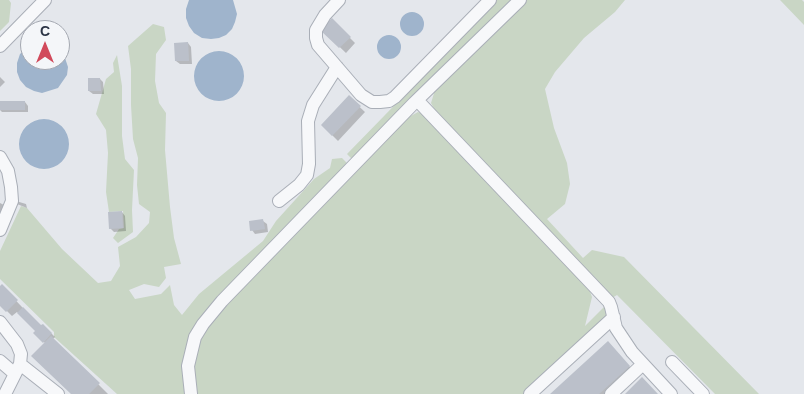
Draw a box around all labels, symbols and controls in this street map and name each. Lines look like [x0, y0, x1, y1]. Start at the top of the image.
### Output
north arrow [20, 20, 70, 70]
text: С [40, 22, 50, 40]

